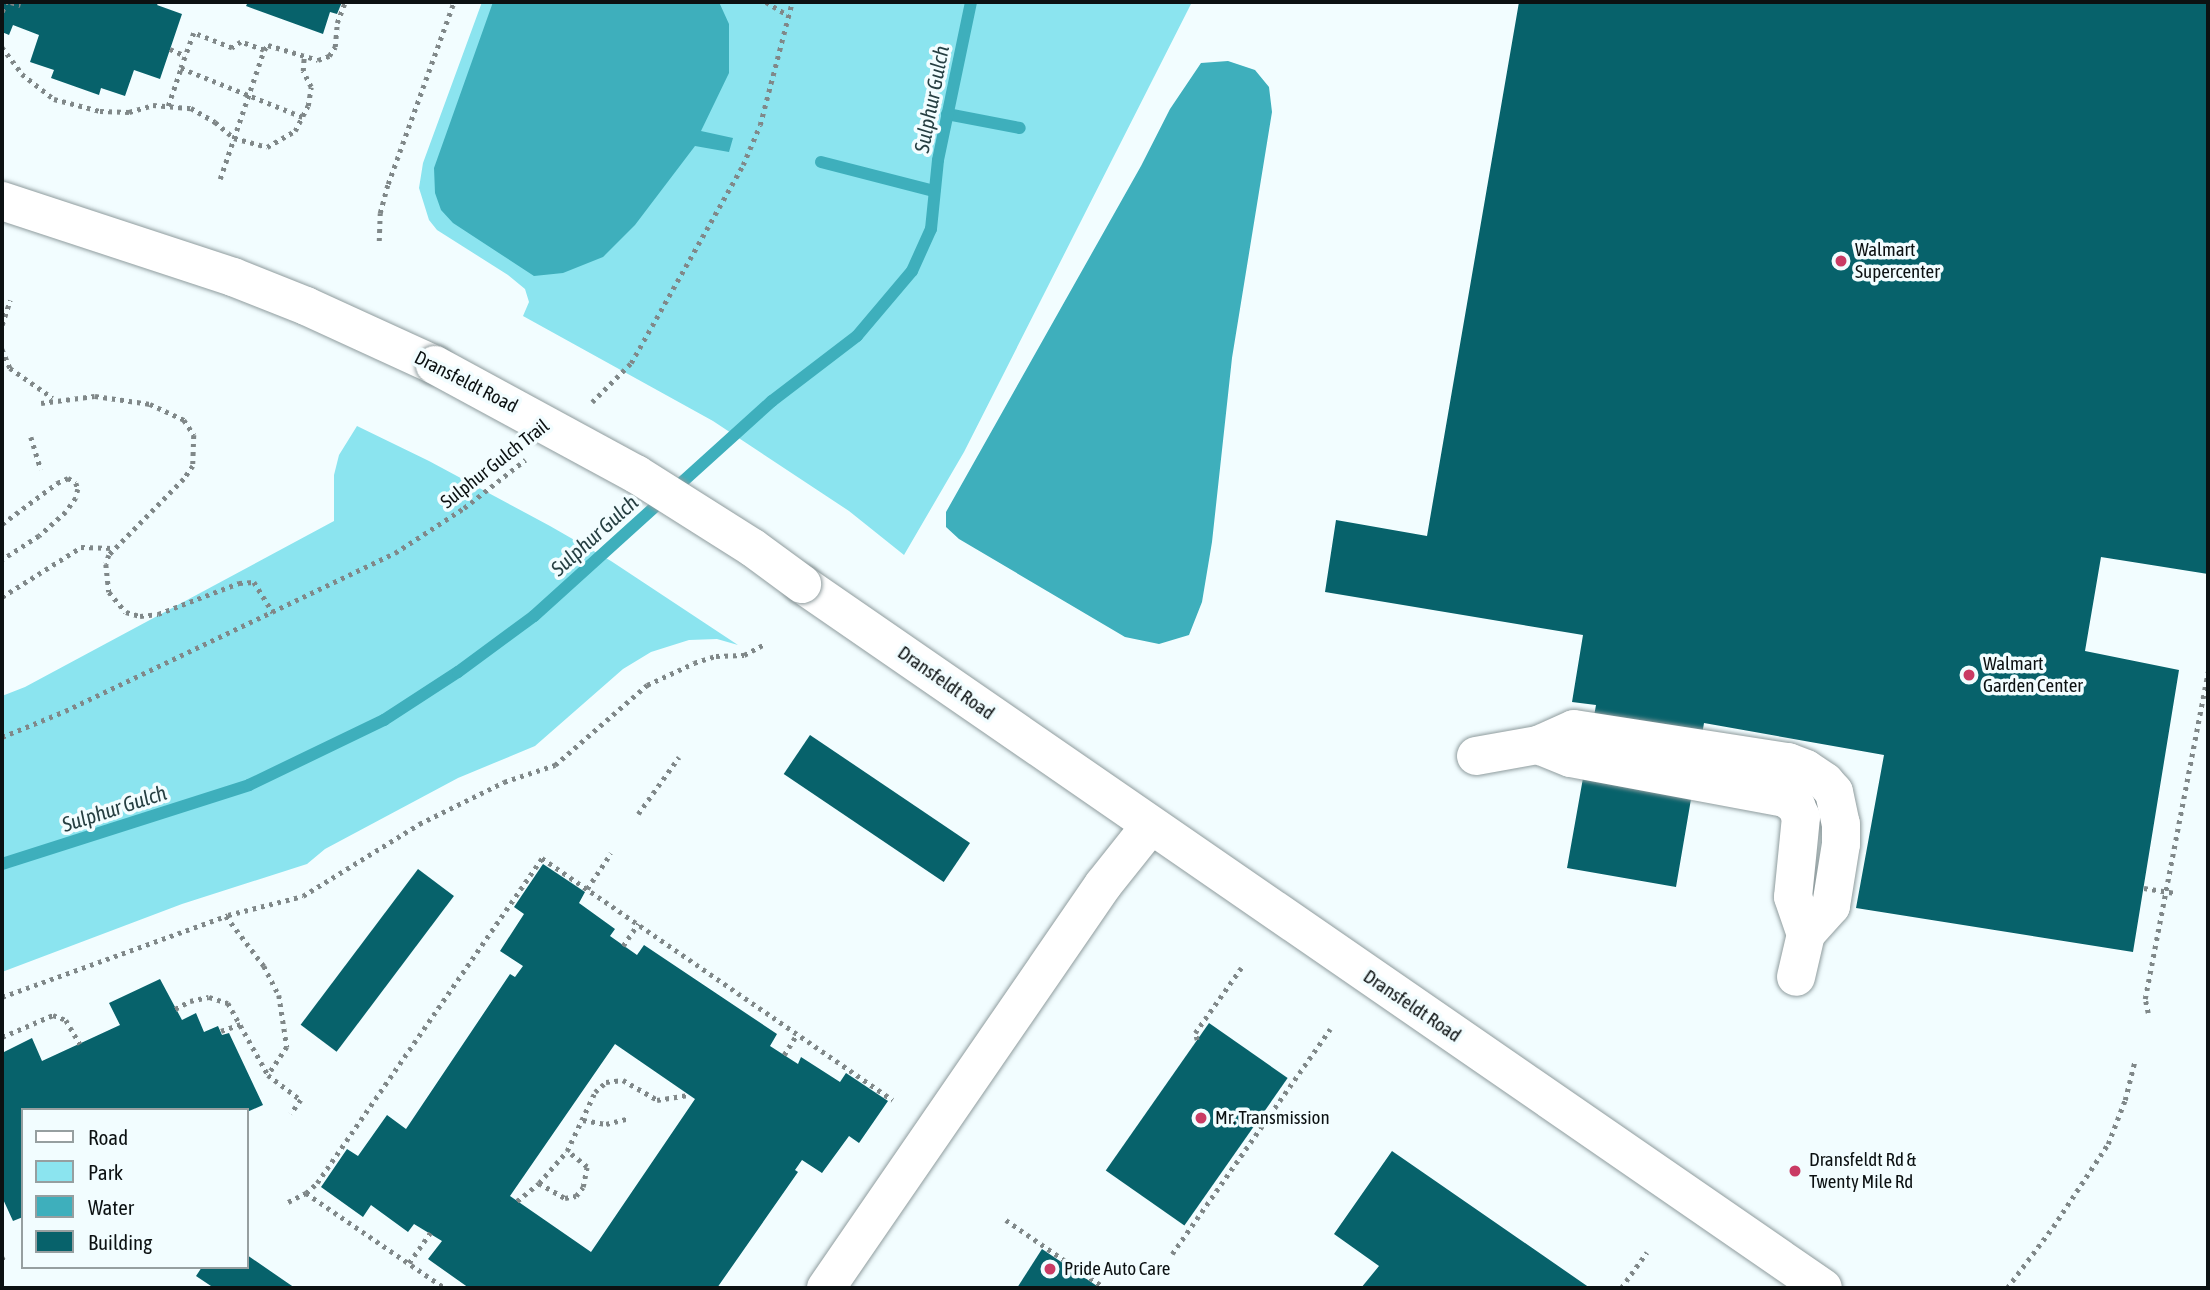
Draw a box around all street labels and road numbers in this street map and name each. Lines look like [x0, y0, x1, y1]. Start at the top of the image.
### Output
street label: Dransfeldt Road [411, 346, 521, 418]
street label: Sulphur Gulch Trail [436, 415, 554, 513]
street label: Dransfeldt Road [893, 641, 999, 725]
street label: Dransfeldt Road [1359, 965, 1465, 1047]

